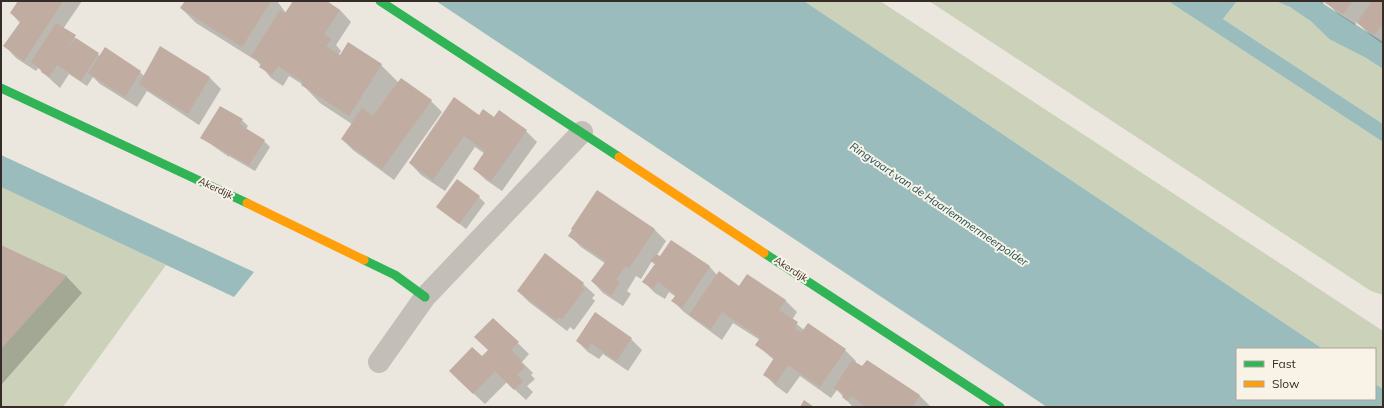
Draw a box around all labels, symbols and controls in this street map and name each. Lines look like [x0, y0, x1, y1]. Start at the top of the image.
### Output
water label: Ringvaart van de Haarlemmermeerpolder [847, 139, 1031, 270]
street label: Akerdijk [196, 174, 236, 202]
street label: Akerdijk [772, 253, 811, 285]
legend [1236, 348, 1376, 400]
text: Fast [1272, 356, 1296, 371]
text: Slow [1272, 376, 1300, 391]

